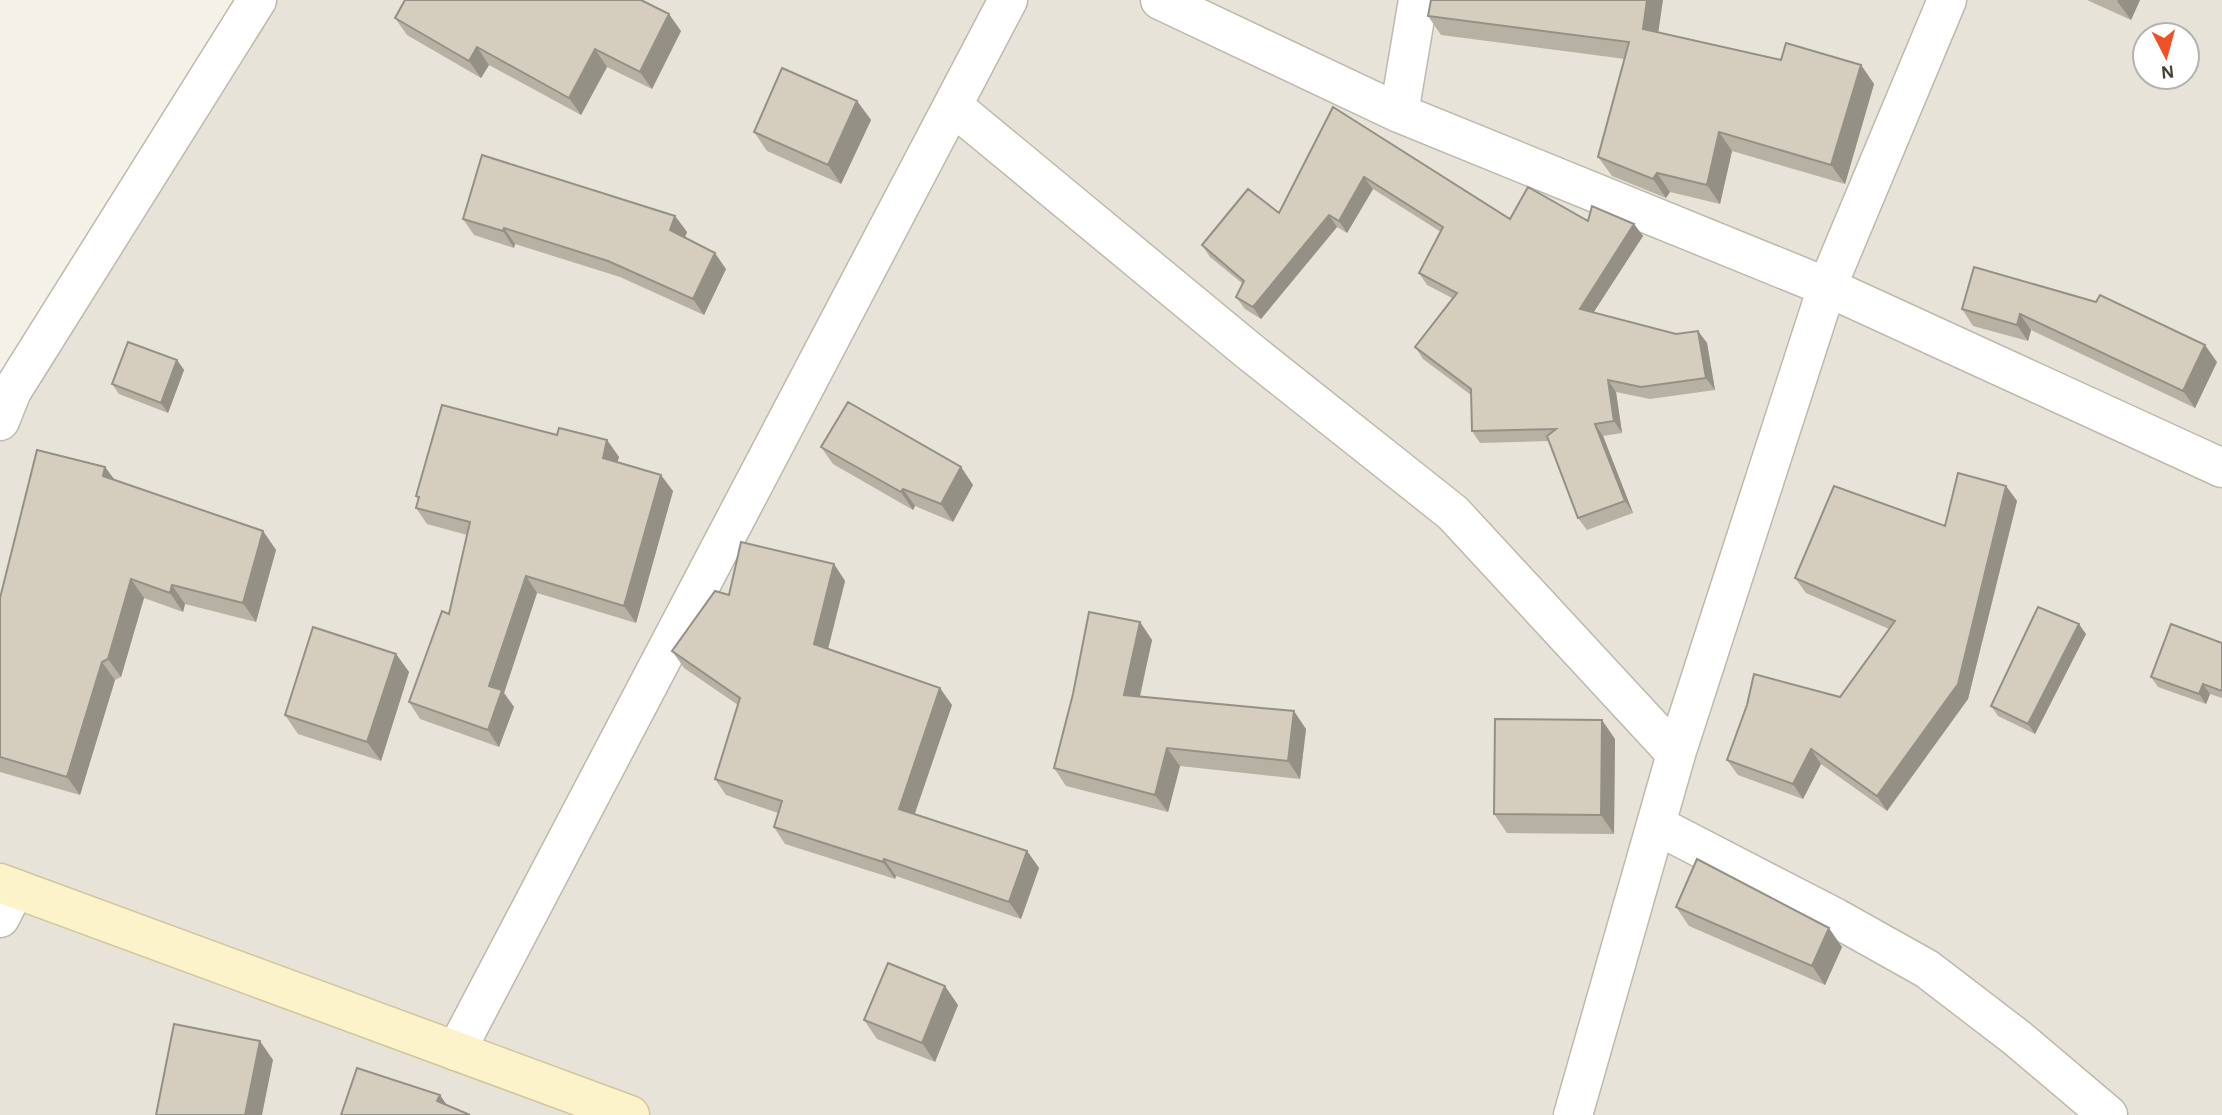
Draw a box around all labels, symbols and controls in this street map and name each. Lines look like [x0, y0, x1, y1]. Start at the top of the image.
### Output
north arrow [2131, 21, 2201, 91]
text: N [2160, 61, 2175, 82]

